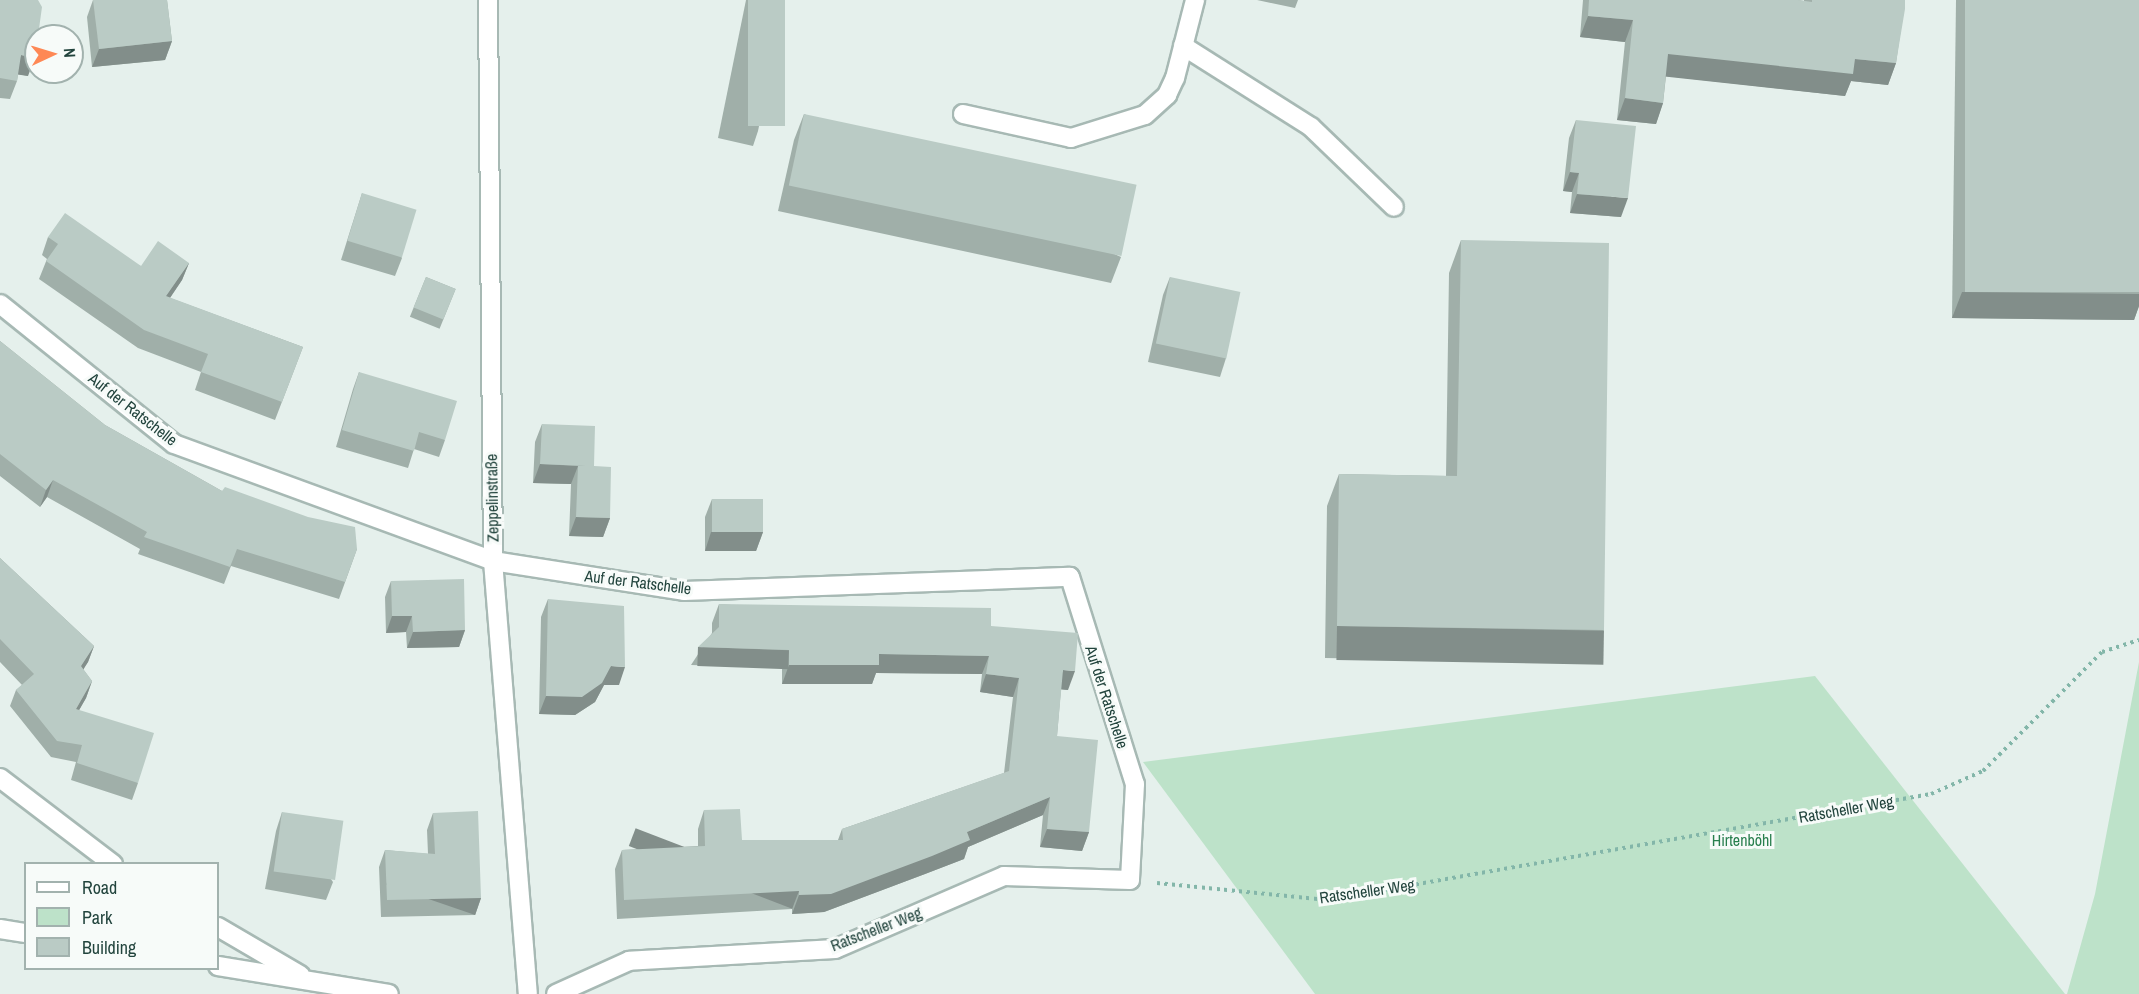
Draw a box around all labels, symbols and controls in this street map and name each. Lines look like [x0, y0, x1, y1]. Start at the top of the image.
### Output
north arrow [24, 24, 84, 84]
text: N [59, 47, 81, 58]
street label: Auf der Ratschelle [85, 368, 181, 450]
street label: Zeppelinstraße [482, 454, 502, 542]
street label: Auf der Ratschelle [584, 566, 692, 598]
street label: Auf der Ratschelle [1081, 643, 1133, 751]
street label: Ratscheller Weg [1797, 791, 1895, 827]
park label: Hirtenböhl [1712, 830, 1772, 850]
legend [24, 862, 219, 970]
text: Road [82, 875, 117, 900]
street label: Ratscheller Weg [1318, 875, 1416, 907]
street label: Ratscheller Weg [828, 903, 924, 955]
text: Park [82, 905, 112, 930]
text: Building [82, 935, 136, 960]

